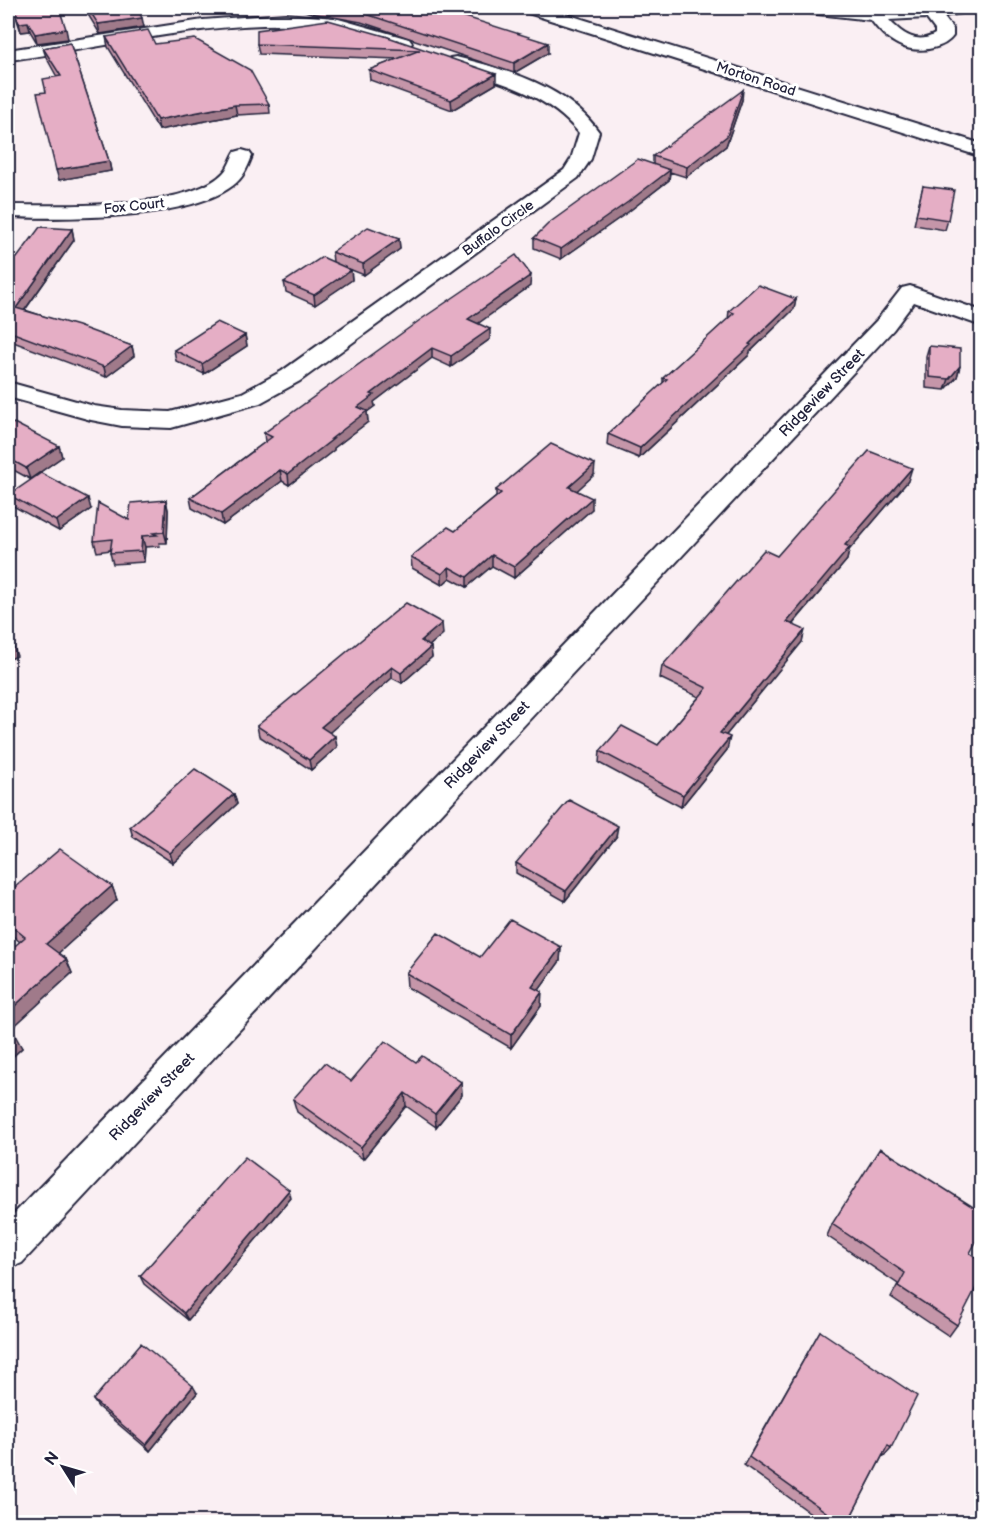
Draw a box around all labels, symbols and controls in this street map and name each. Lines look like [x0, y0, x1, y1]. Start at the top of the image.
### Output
street label: Morton Road [714, 58, 798, 100]
street label: Fox Court [103, 194, 166, 218]
street label: Buffalo Circle [459, 196, 537, 260]
street label: Ridgeview Street [775, 345, 869, 441]
street label: Ridgeview Street [440, 697, 534, 793]
street label: Ridgeview Street [105, 1049, 199, 1145]
north arrow [33, 1437, 93, 1497]
text: N [41, 1448, 63, 1469]

